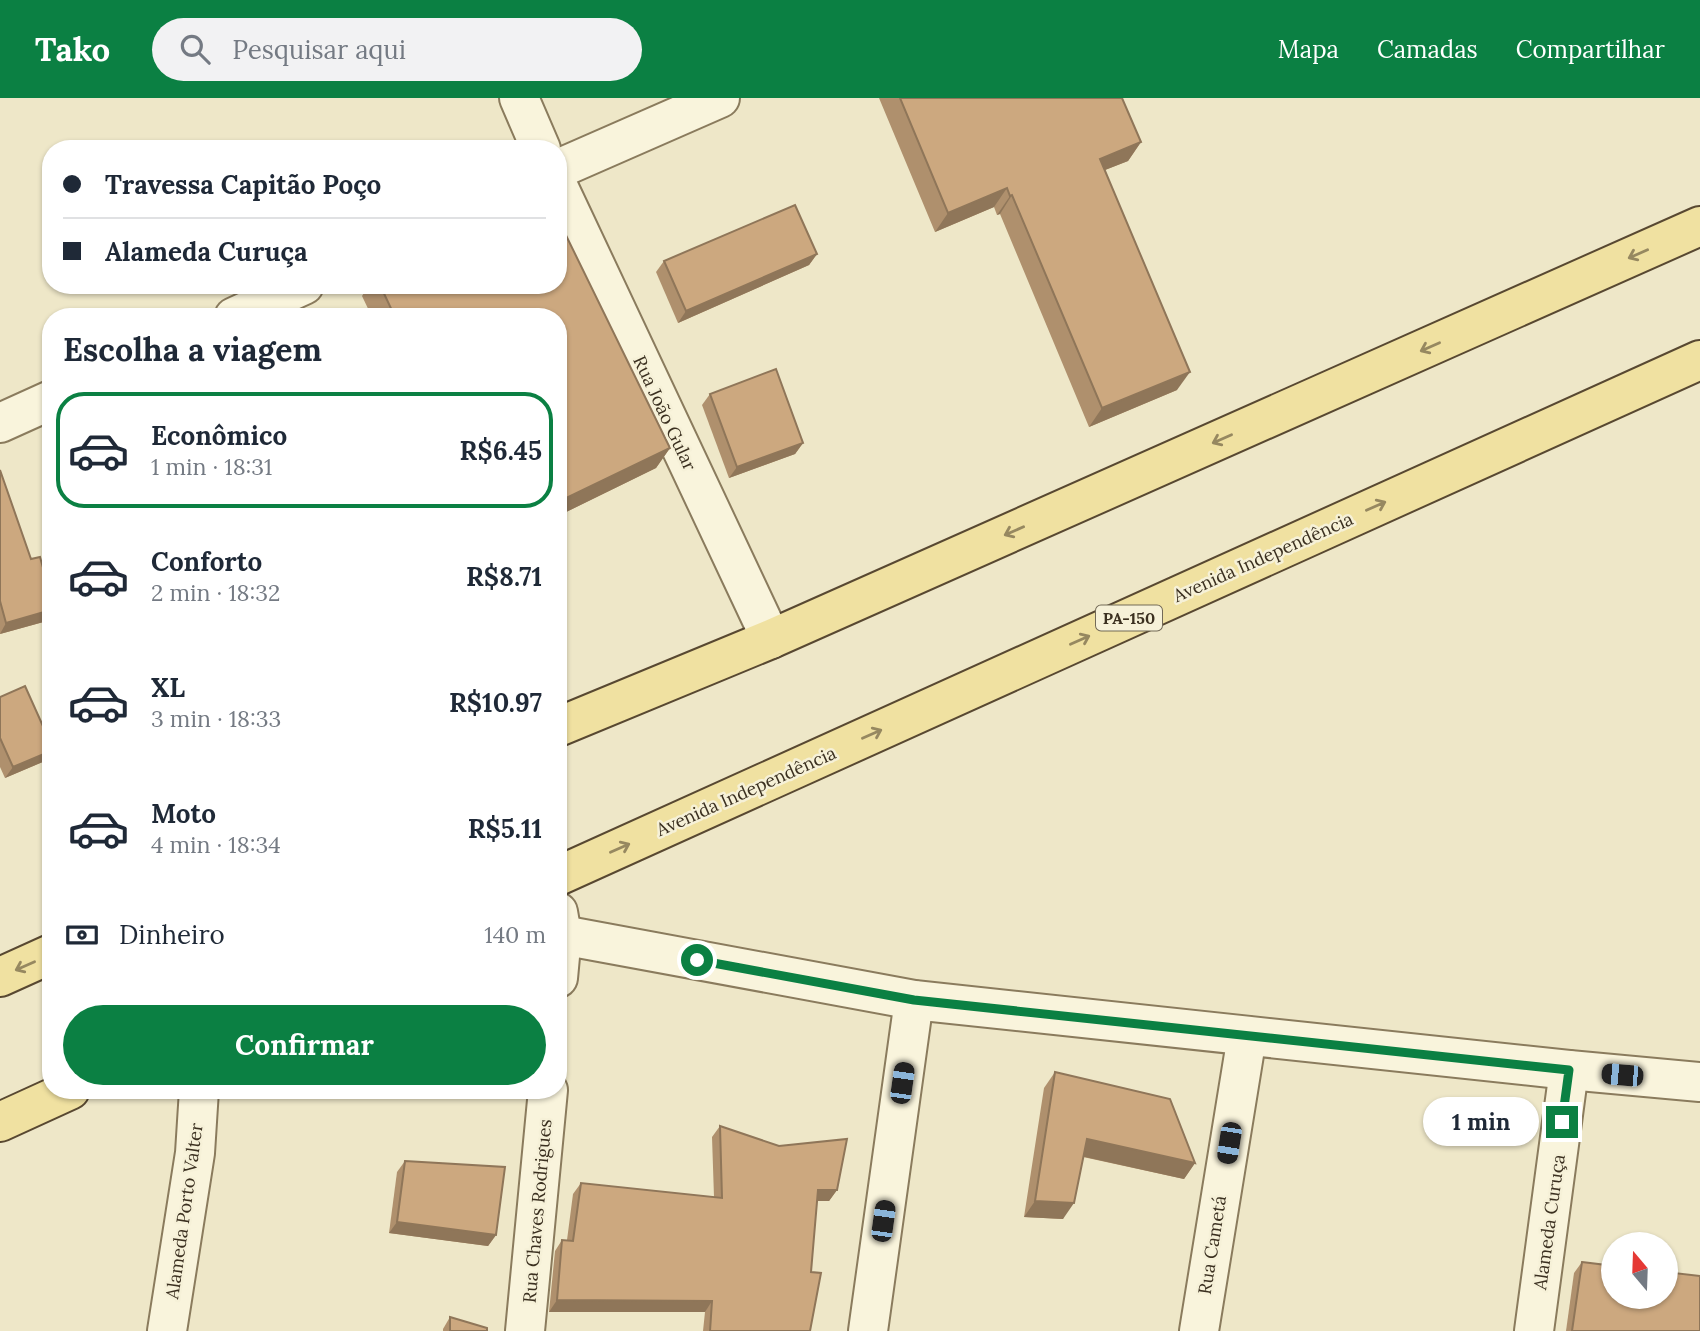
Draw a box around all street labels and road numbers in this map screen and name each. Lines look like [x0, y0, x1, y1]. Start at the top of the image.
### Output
street label: Rua João Gular [628, 352, 702, 474]
street label: Avenida Independência [1169, 507, 1357, 607]
road number: PA-150 [1096, 606, 1162, 631]
street label: Avenida Independência [652, 741, 840, 841]
street label: Rua Chaves Rodrigues [518, 1118, 556, 1304]
street label: Alameda Porto Valter [160, 1121, 208, 1301]
street label: Alameda Curuça [1528, 1153, 1570, 1292]
street label: Rua Cametá [1193, 1194, 1231, 1296]

